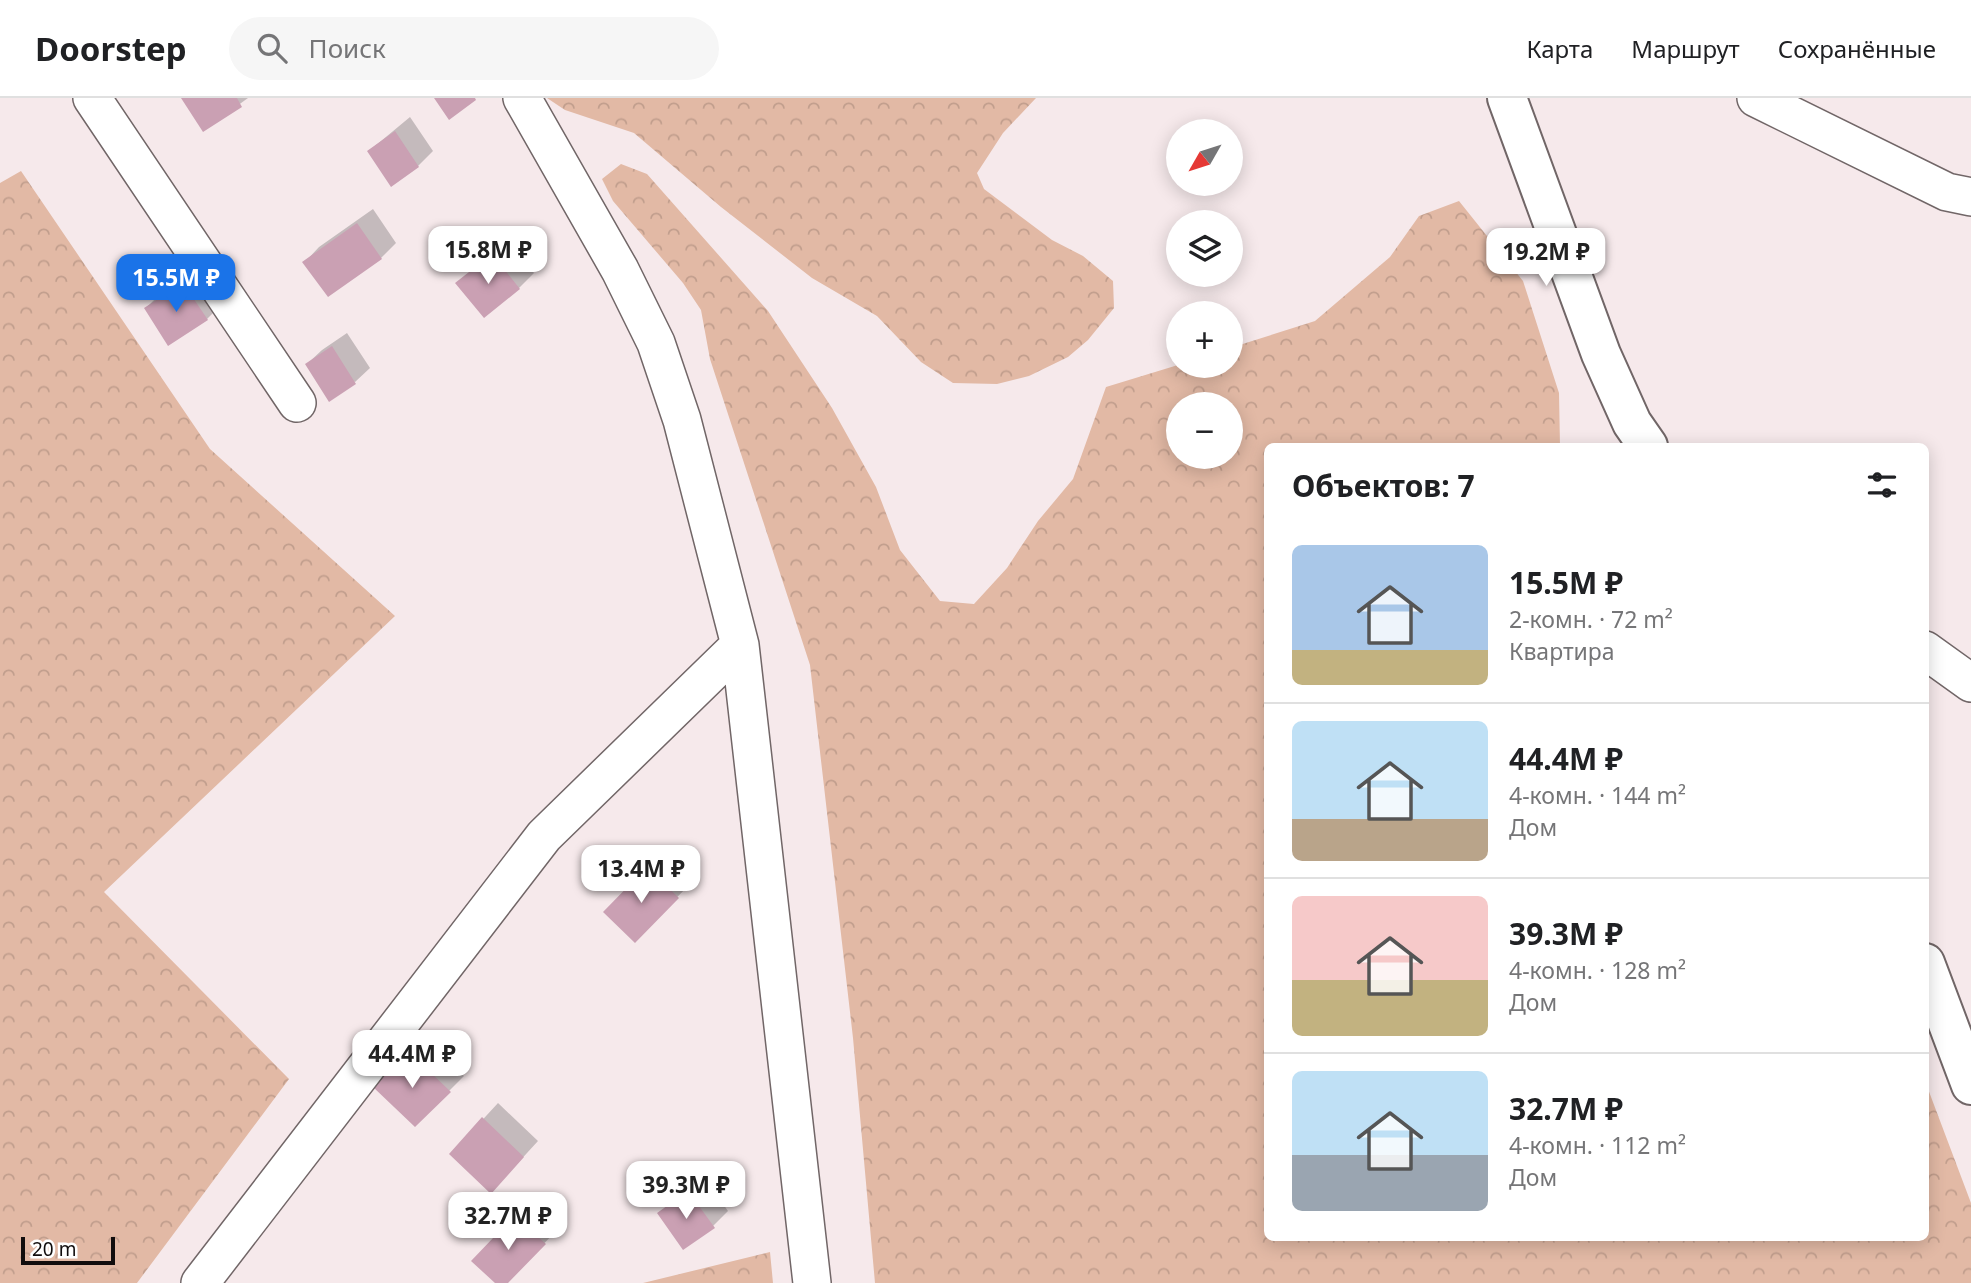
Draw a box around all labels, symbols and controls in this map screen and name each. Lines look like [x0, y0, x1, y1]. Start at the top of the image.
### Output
search box [229, 17, 719, 80]
text: Doorstep [35, 26, 187, 71]
icon: search [253, 29, 291, 67]
text: Поиск [309, 30, 386, 66]
text: Карта [1526, 32, 1593, 65]
text: Маршрут [1631, 32, 1740, 65]
text: Сохранённые [1778, 32, 1936, 65]
north arrow [1166, 119, 1242, 196]
map controls [1166, 119, 1243, 469]
button: layers [1166, 210, 1243, 287]
pin: 15.8M ₽ [423, 226, 553, 286]
pin: 19.2M ₽ [1481, 228, 1611, 288]
text: 15.8M ₽ [444, 233, 532, 265]
text: 19.2M ₽ [1502, 235, 1590, 267]
pin: 15.5M ₽ [111, 254, 241, 314]
text: 15.5M ₽ [132, 261, 220, 293]
button: + [1166, 301, 1243, 378]
button: − [1166, 392, 1243, 469]
text: Объектов: 7 [1292, 465, 1475, 506]
icon: filters [1863, 466, 1901, 504]
text: 15.5M ₽ [1509, 562, 1623, 603]
icon: home [1348, 573, 1432, 657]
text: 2-комн. · 72 m² [1509, 603, 1673, 635]
text: Квартира [1509, 635, 1615, 667]
text: 44.4M ₽ [1509, 738, 1623, 779]
icon: home [1348, 749, 1432, 833]
text: 4-комн. · 144 m² [1509, 779, 1686, 811]
text: Дом [1509, 811, 1557, 843]
pin: 13.4M ₽ [576, 846, 706, 905]
text: 13.4M ₽ [597, 852, 685, 884]
text: 39.3M ₽ [1509, 913, 1623, 954]
icon: home [1348, 924, 1432, 1008]
text: 4-комн. · 128 m² [1509, 954, 1686, 986]
text: Дом [1509, 986, 1557, 1018]
pin: 44.4M ₽ [347, 1030, 477, 1090]
text: 44.4M ₽ [368, 1037, 456, 1069]
text: 32.7M ₽ [1509, 1088, 1623, 1129]
icon: home [1348, 1099, 1432, 1183]
text: 4-комн. · 112 m² [1509, 1129, 1686, 1161]
text: Дом [1509, 1161, 1557, 1193]
pin: 39.3M ₽ [621, 1162, 751, 1221]
text: 39.3M ₽ [642, 1168, 730, 1200]
pin: 32.7M ₽ [443, 1192, 573, 1252]
text: 32.7M ₽ [464, 1199, 552, 1231]
scale bar [21, 1234, 116, 1266]
text: 20 m [32, 1236, 76, 1262]

